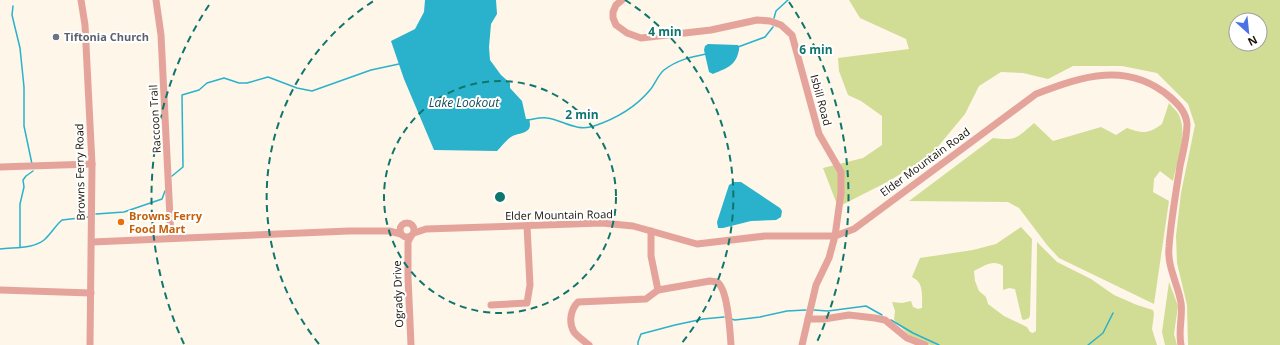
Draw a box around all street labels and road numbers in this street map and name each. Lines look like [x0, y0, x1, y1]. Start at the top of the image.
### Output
street label: Isbill Road [807, 73, 836, 127]
street label: Raccoon Trail [145, 84, 164, 154]
street label: Browns Ferry Road [71, 123, 88, 221]
street label: Elder Mountain Road [877, 124, 973, 199]
street label: Elder Mountain Road [505, 206, 613, 223]
street label: Ogrady Drive [389, 260, 406, 328]

